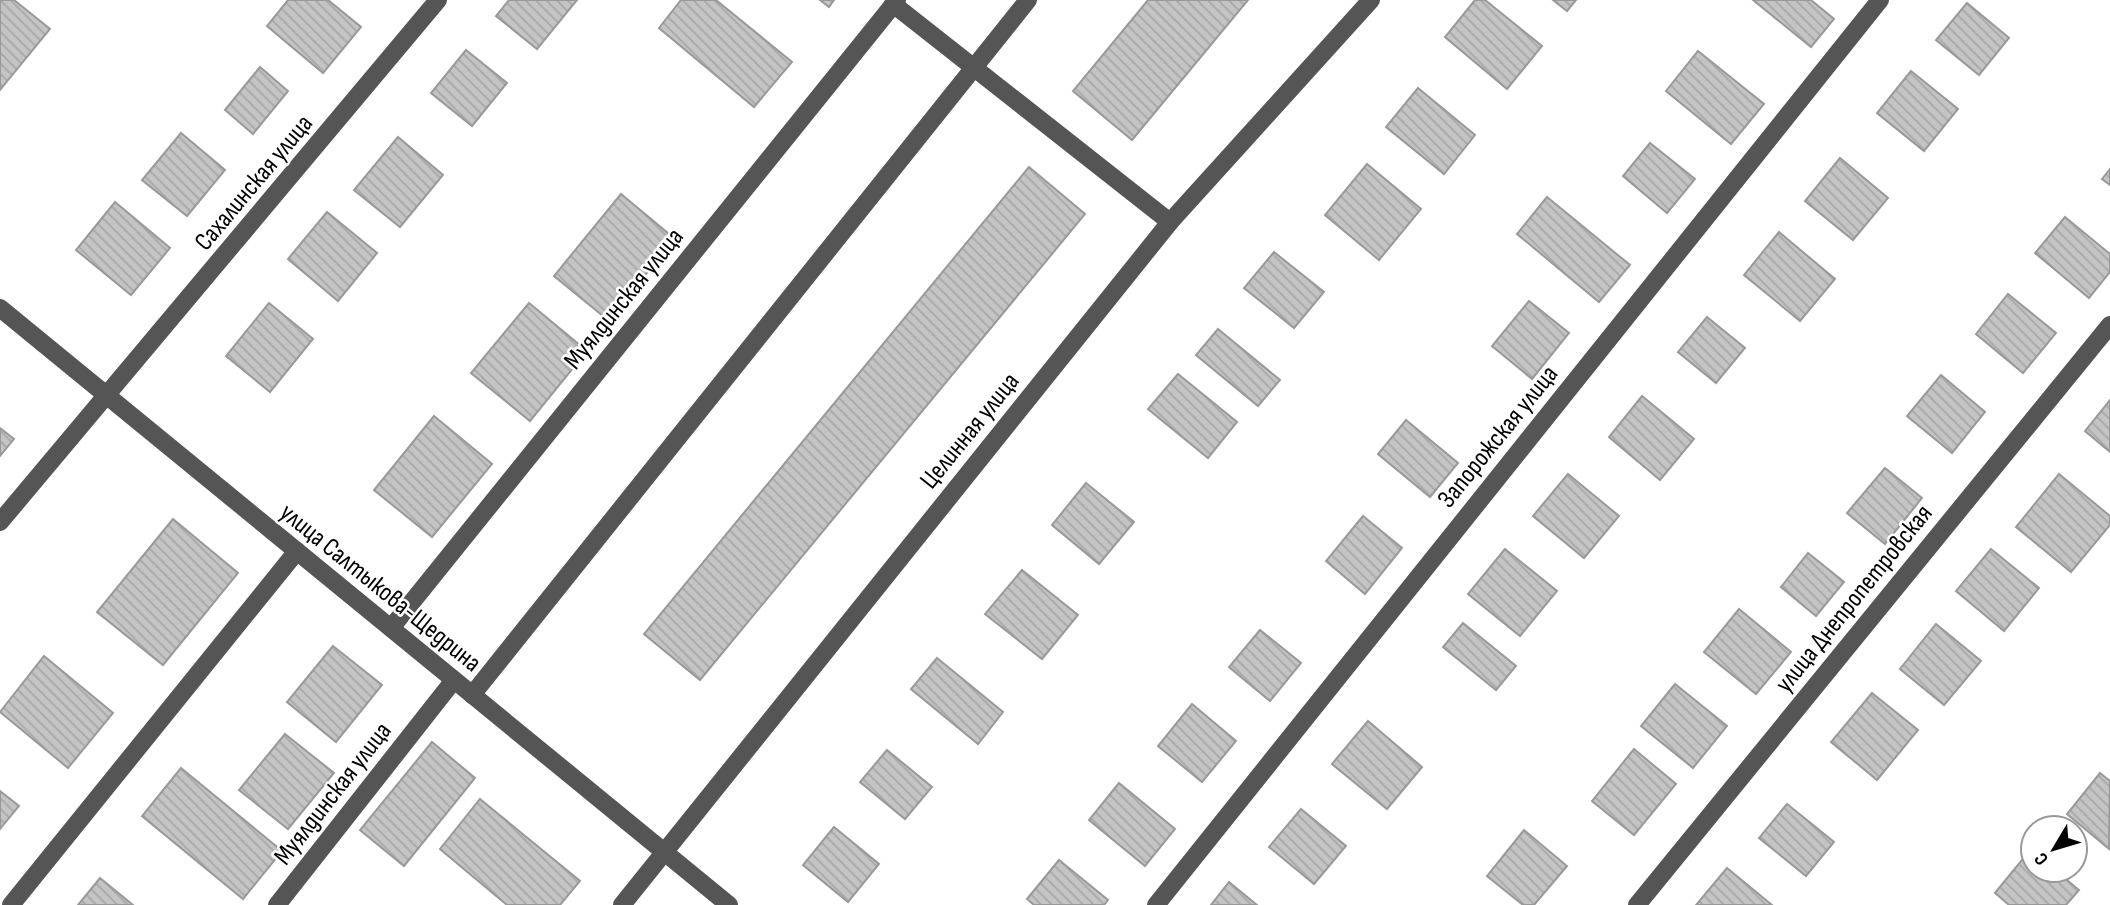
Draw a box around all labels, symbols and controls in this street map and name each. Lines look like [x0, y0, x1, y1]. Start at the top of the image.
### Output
street label: Сахалинская улица [188, 109, 320, 257]
street label: Муялдинская улица [558, 222, 690, 376]
street label: Запорожская улица [1431, 360, 1565, 514]
street label: Целинная улица [914, 367, 1026, 495]
street label: улица Салтыкова-Щедрина [273, 497, 487, 679]
street label: улица Днепропетровская [1769, 499, 1939, 699]
street label: Муялдинская улица [268, 716, 399, 871]
north arrow [2019, 814, 2089, 884]
text: С [2030, 847, 2054, 869]

